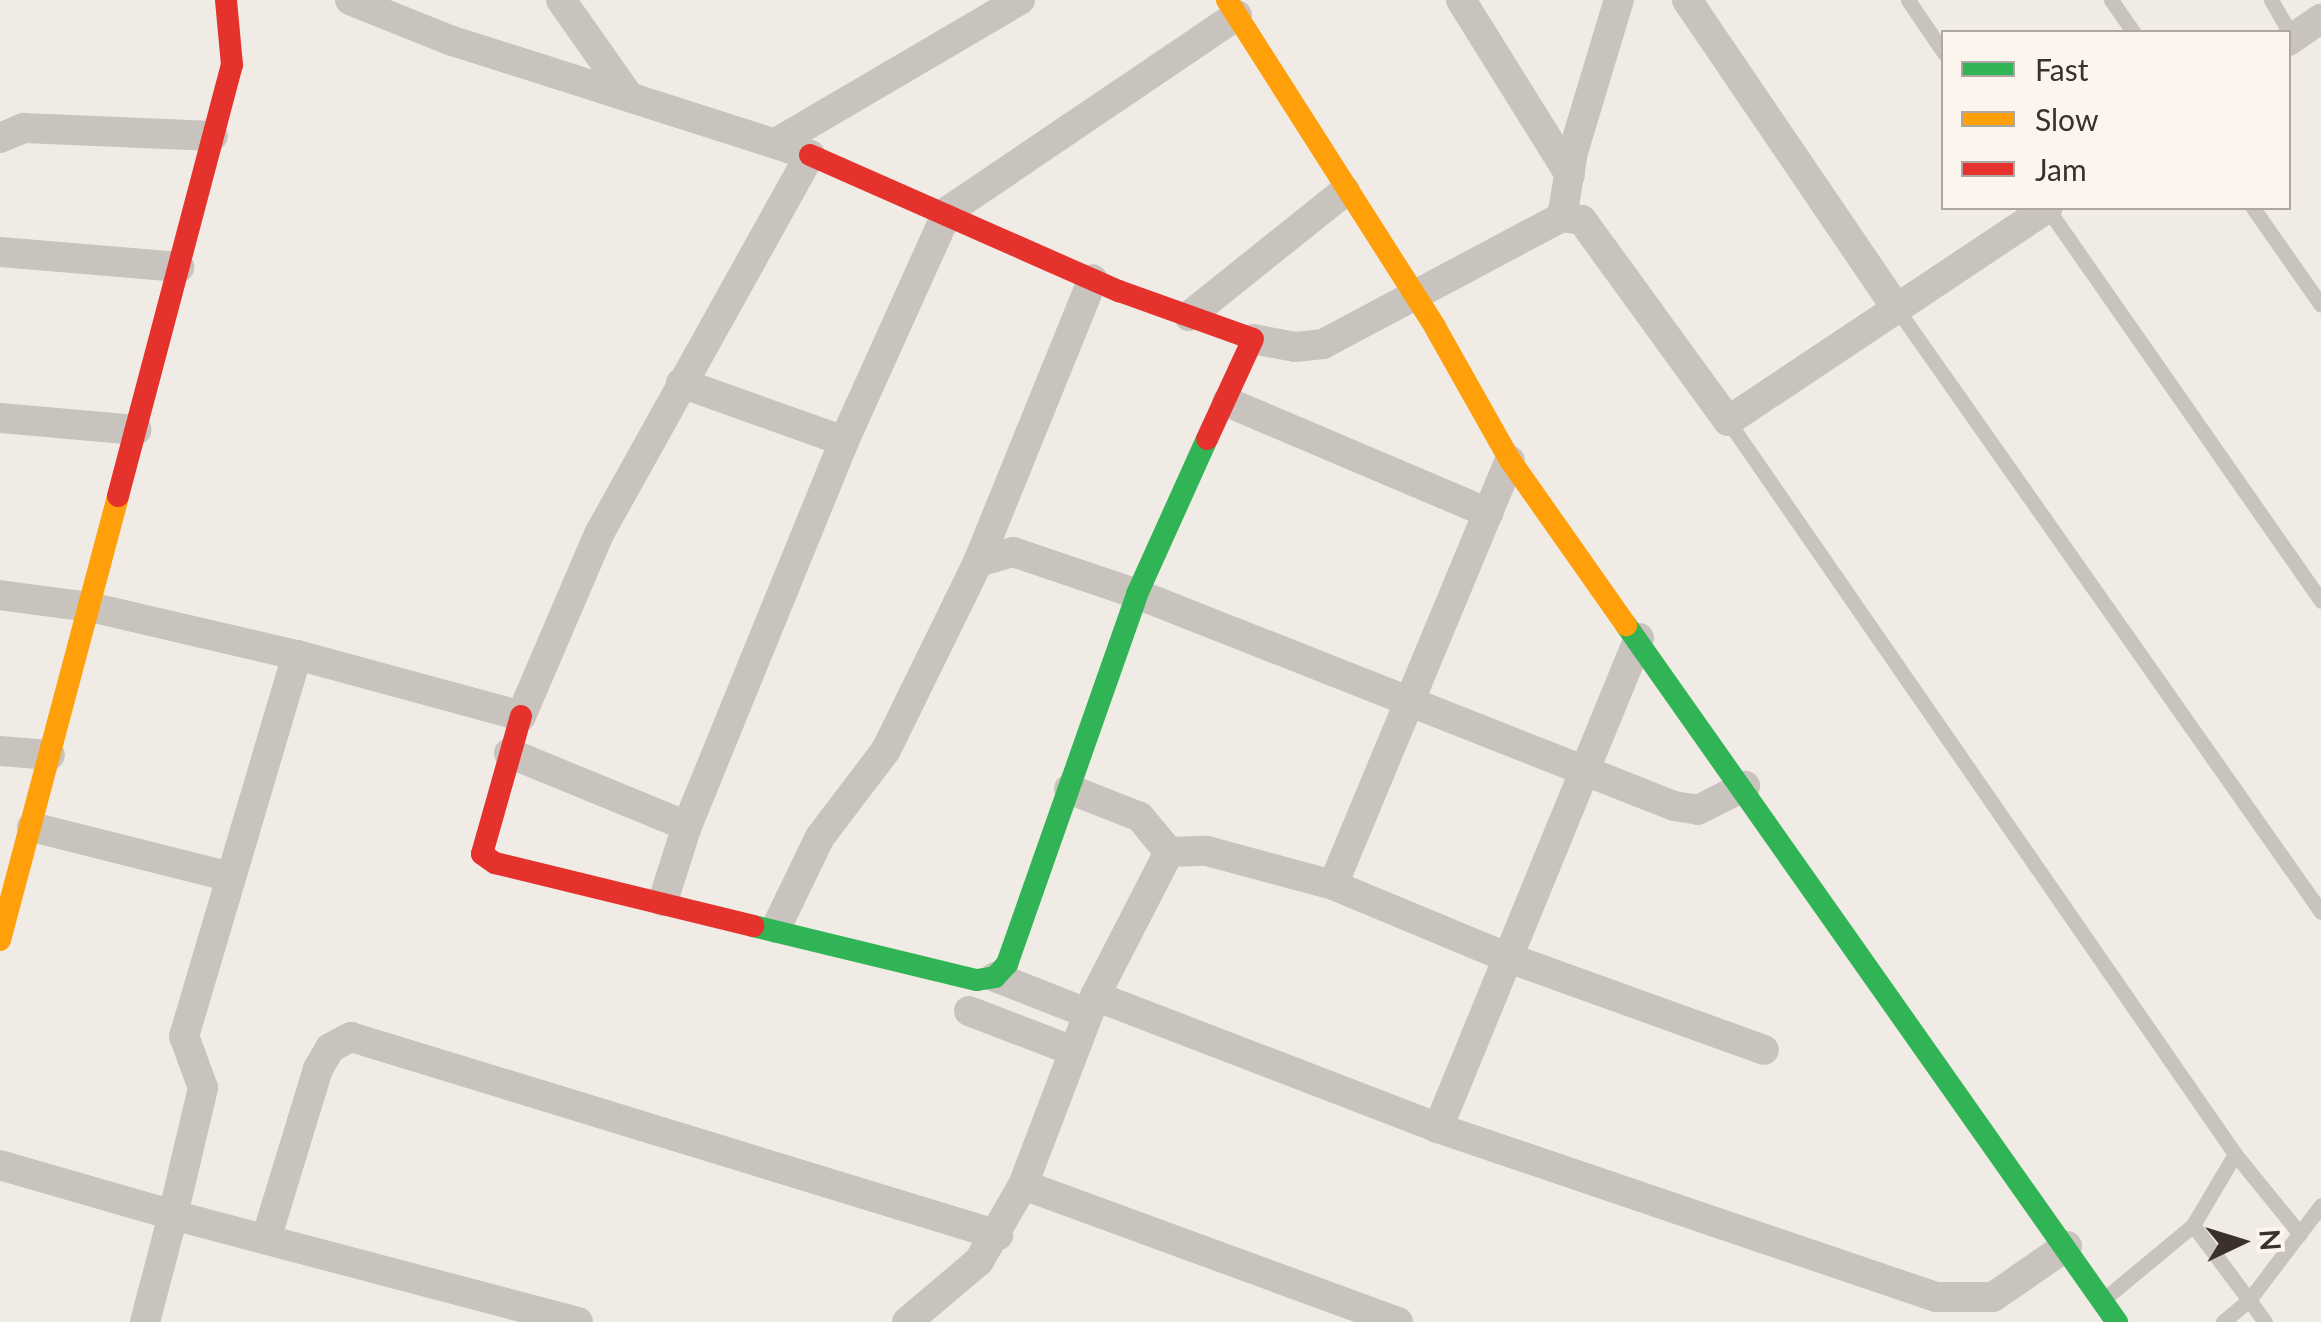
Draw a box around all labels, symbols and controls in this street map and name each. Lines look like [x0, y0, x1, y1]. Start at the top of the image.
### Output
legend [1941, 30, 2291, 210]
text: Fast [2035, 51, 2089, 87]
text: Slow [2035, 101, 2098, 137]
text: Jam [2035, 151, 2087, 187]
north arrow [2191, 1192, 2291, 1292]
text: N [2253, 1228, 2289, 1252]

